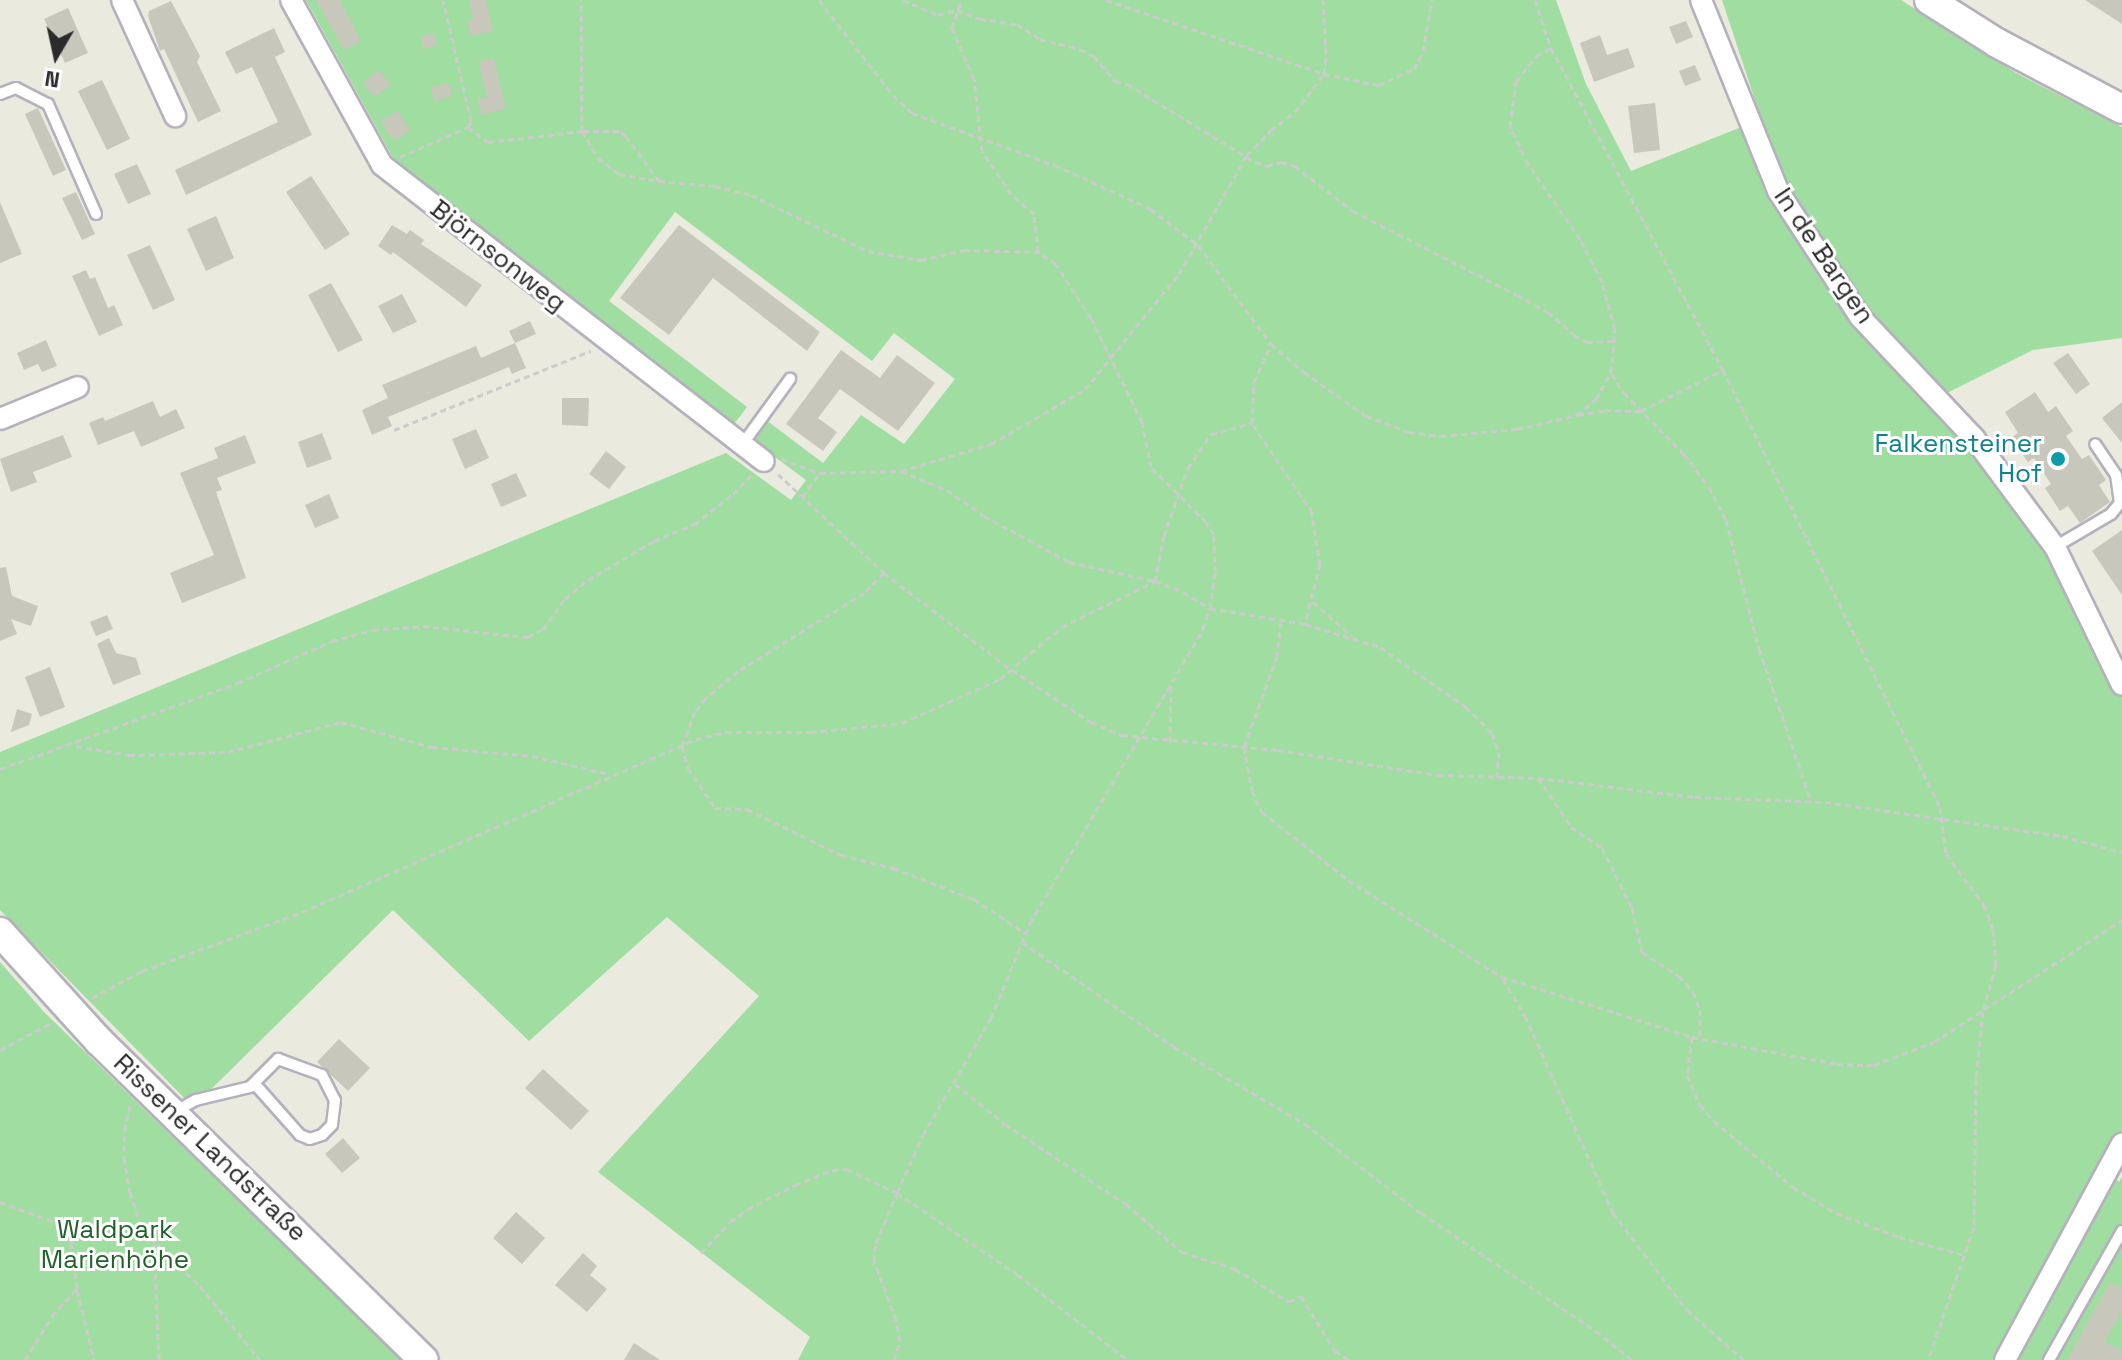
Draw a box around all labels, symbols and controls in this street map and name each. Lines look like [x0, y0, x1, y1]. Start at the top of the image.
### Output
north arrow [16, 16, 96, 96]
text: N [43, 65, 62, 95]
street label: In de Bargen [1767, 182, 1881, 330]
street label: Björnsonweg [424, 193, 572, 319]
place label: Falkensteiner Hof [1874, 428, 2042, 490]
marker: Falkensteiner Hof [2049, 450, 2067, 468]
street label: Rissener Landstraße [107, 1048, 313, 1248]
park label: Waldpark Marienhöhe [41, 1214, 189, 1276]

